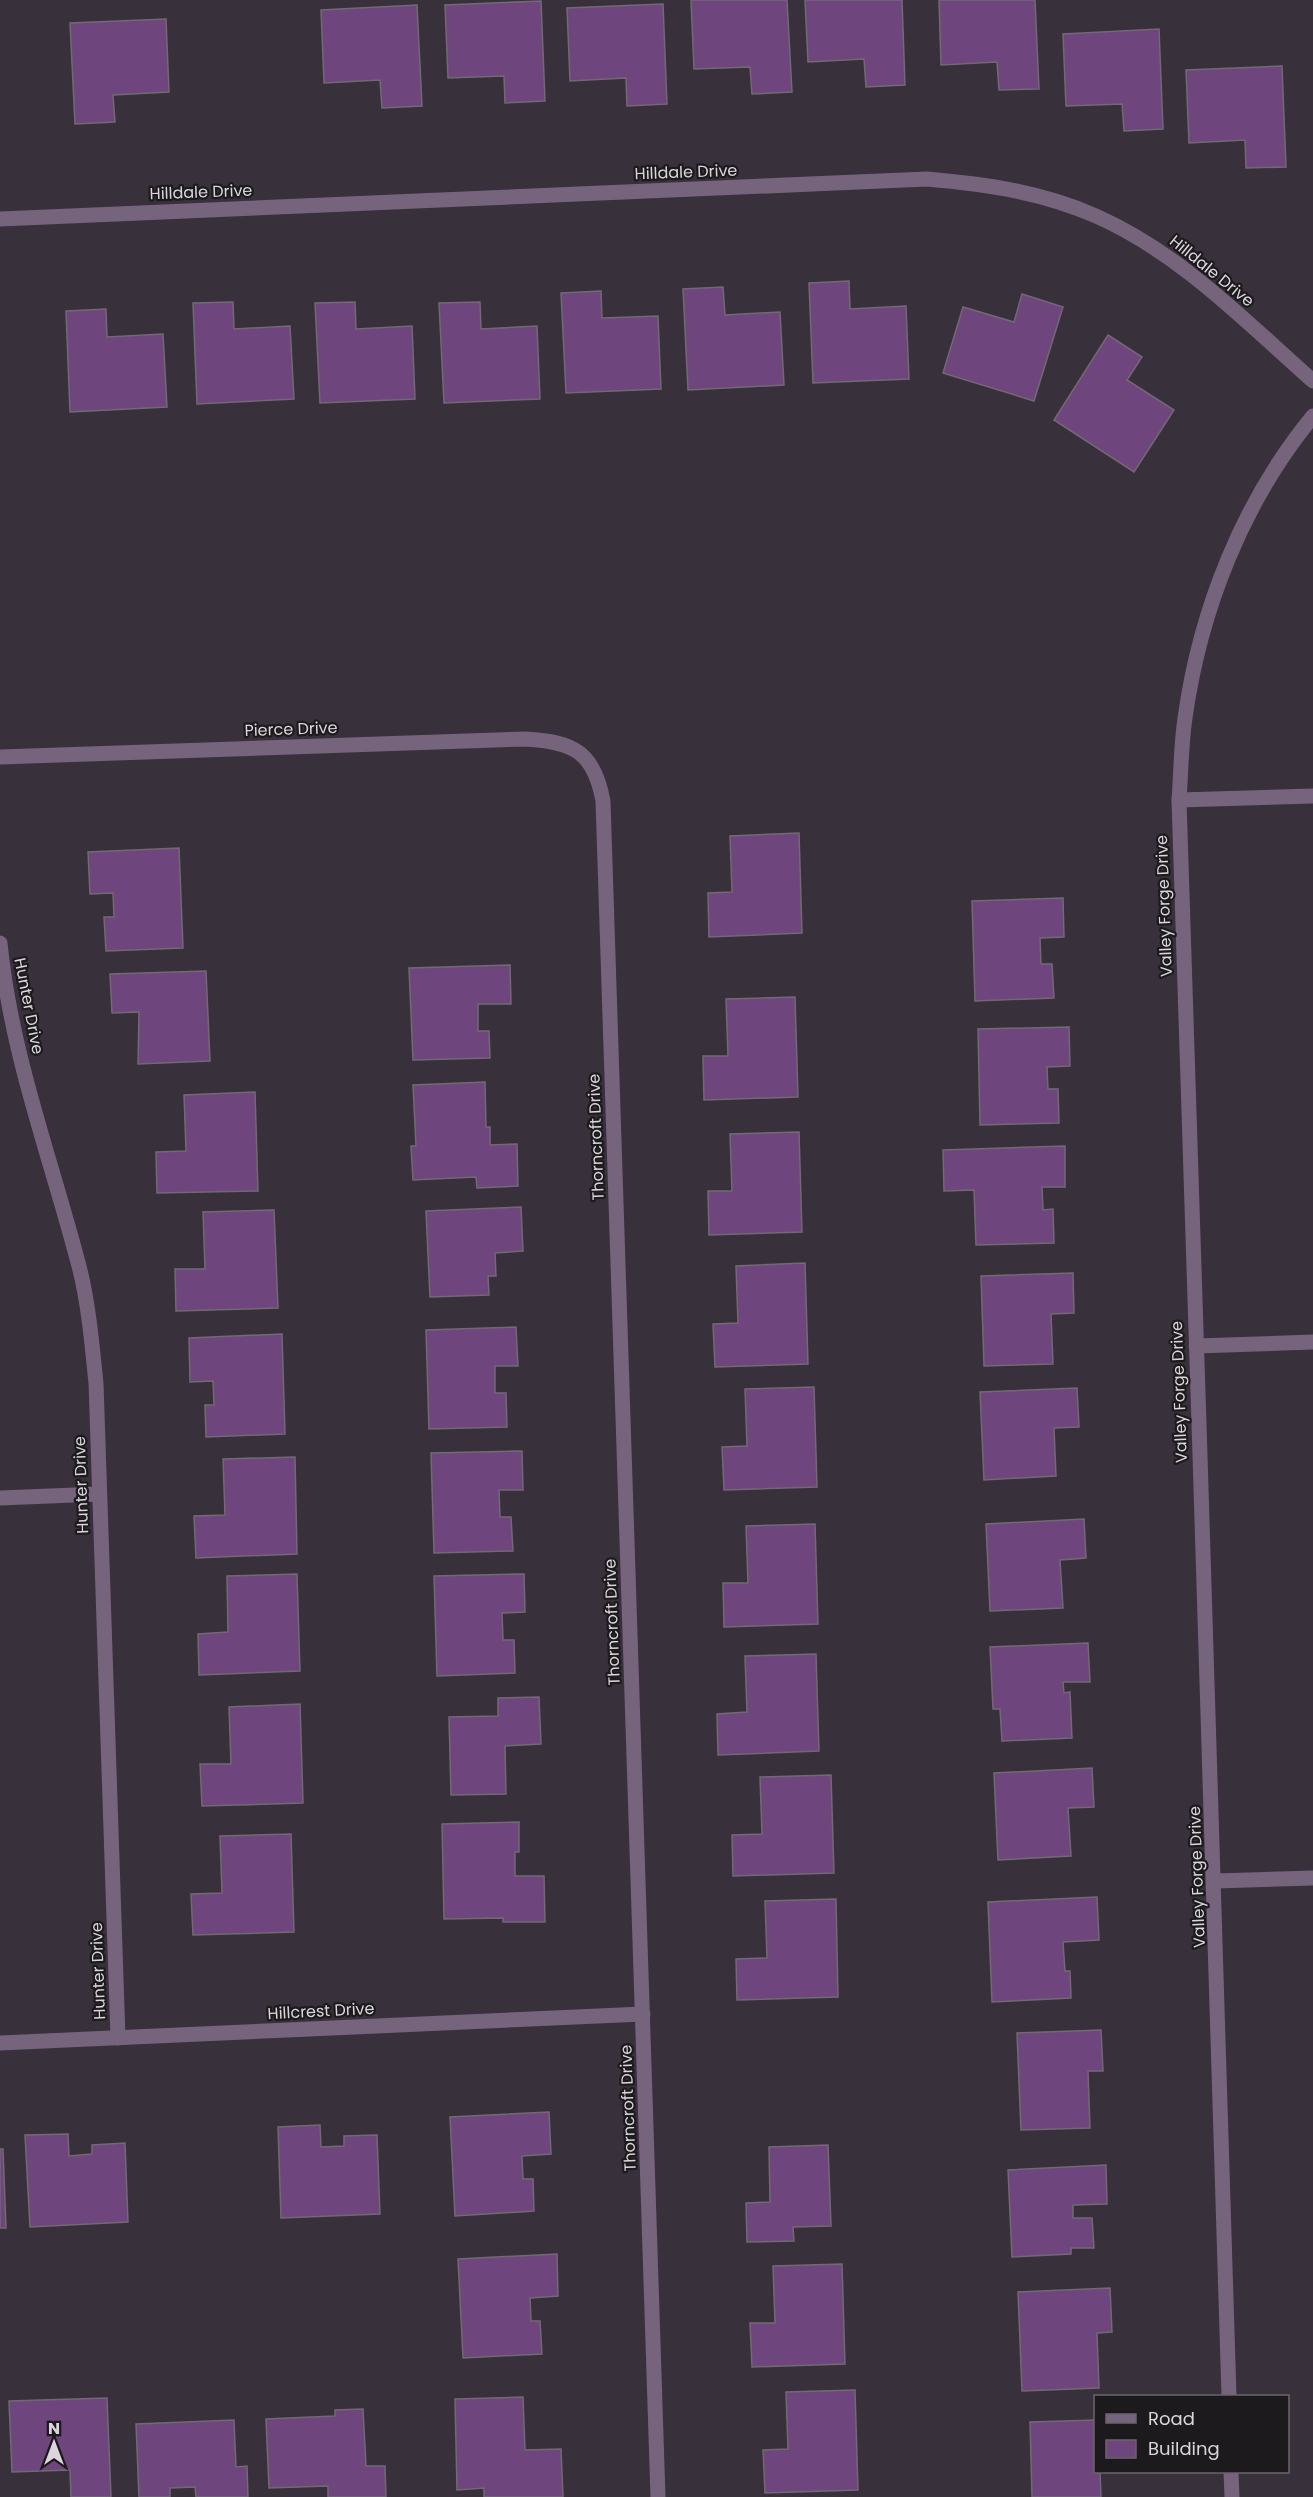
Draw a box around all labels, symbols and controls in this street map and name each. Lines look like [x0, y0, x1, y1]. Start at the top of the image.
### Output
street label: Hilldale Drive [634, 159, 738, 185]
street label: Hilldale Drive [149, 179, 253, 205]
street label: Hilldale Drive [1165, 230, 1259, 312]
street label: Pierce Drive [244, 716, 338, 742]
street label: Valley Forge Drive [1150, 835, 1178, 977]
street label: Hunter Drive [8, 956, 50, 1056]
street label: Thorncroft Drive [582, 1073, 610, 1201]
street label: Valley Forge Drive [1165, 1321, 1193, 1463]
street label: Hunter Drive [68, 1436, 94, 1534]
street label: Thorncroft Drive [598, 1558, 626, 1686]
street label: Valley Forge Drive [1183, 1806, 1211, 1948]
street label: Hunter Drive [85, 1922, 111, 2020]
street label: Hillcrest Drive [267, 1997, 375, 2025]
street label: Thorncroft Drive [614, 2044, 642, 2172]
legend [1094, 2395, 1289, 2473]
text: Road [1148, 2406, 1195, 2431]
north arrow [24, 2413, 84, 2473]
text: N [48, 2417, 60, 2440]
text: Building [1148, 2436, 1220, 2461]

